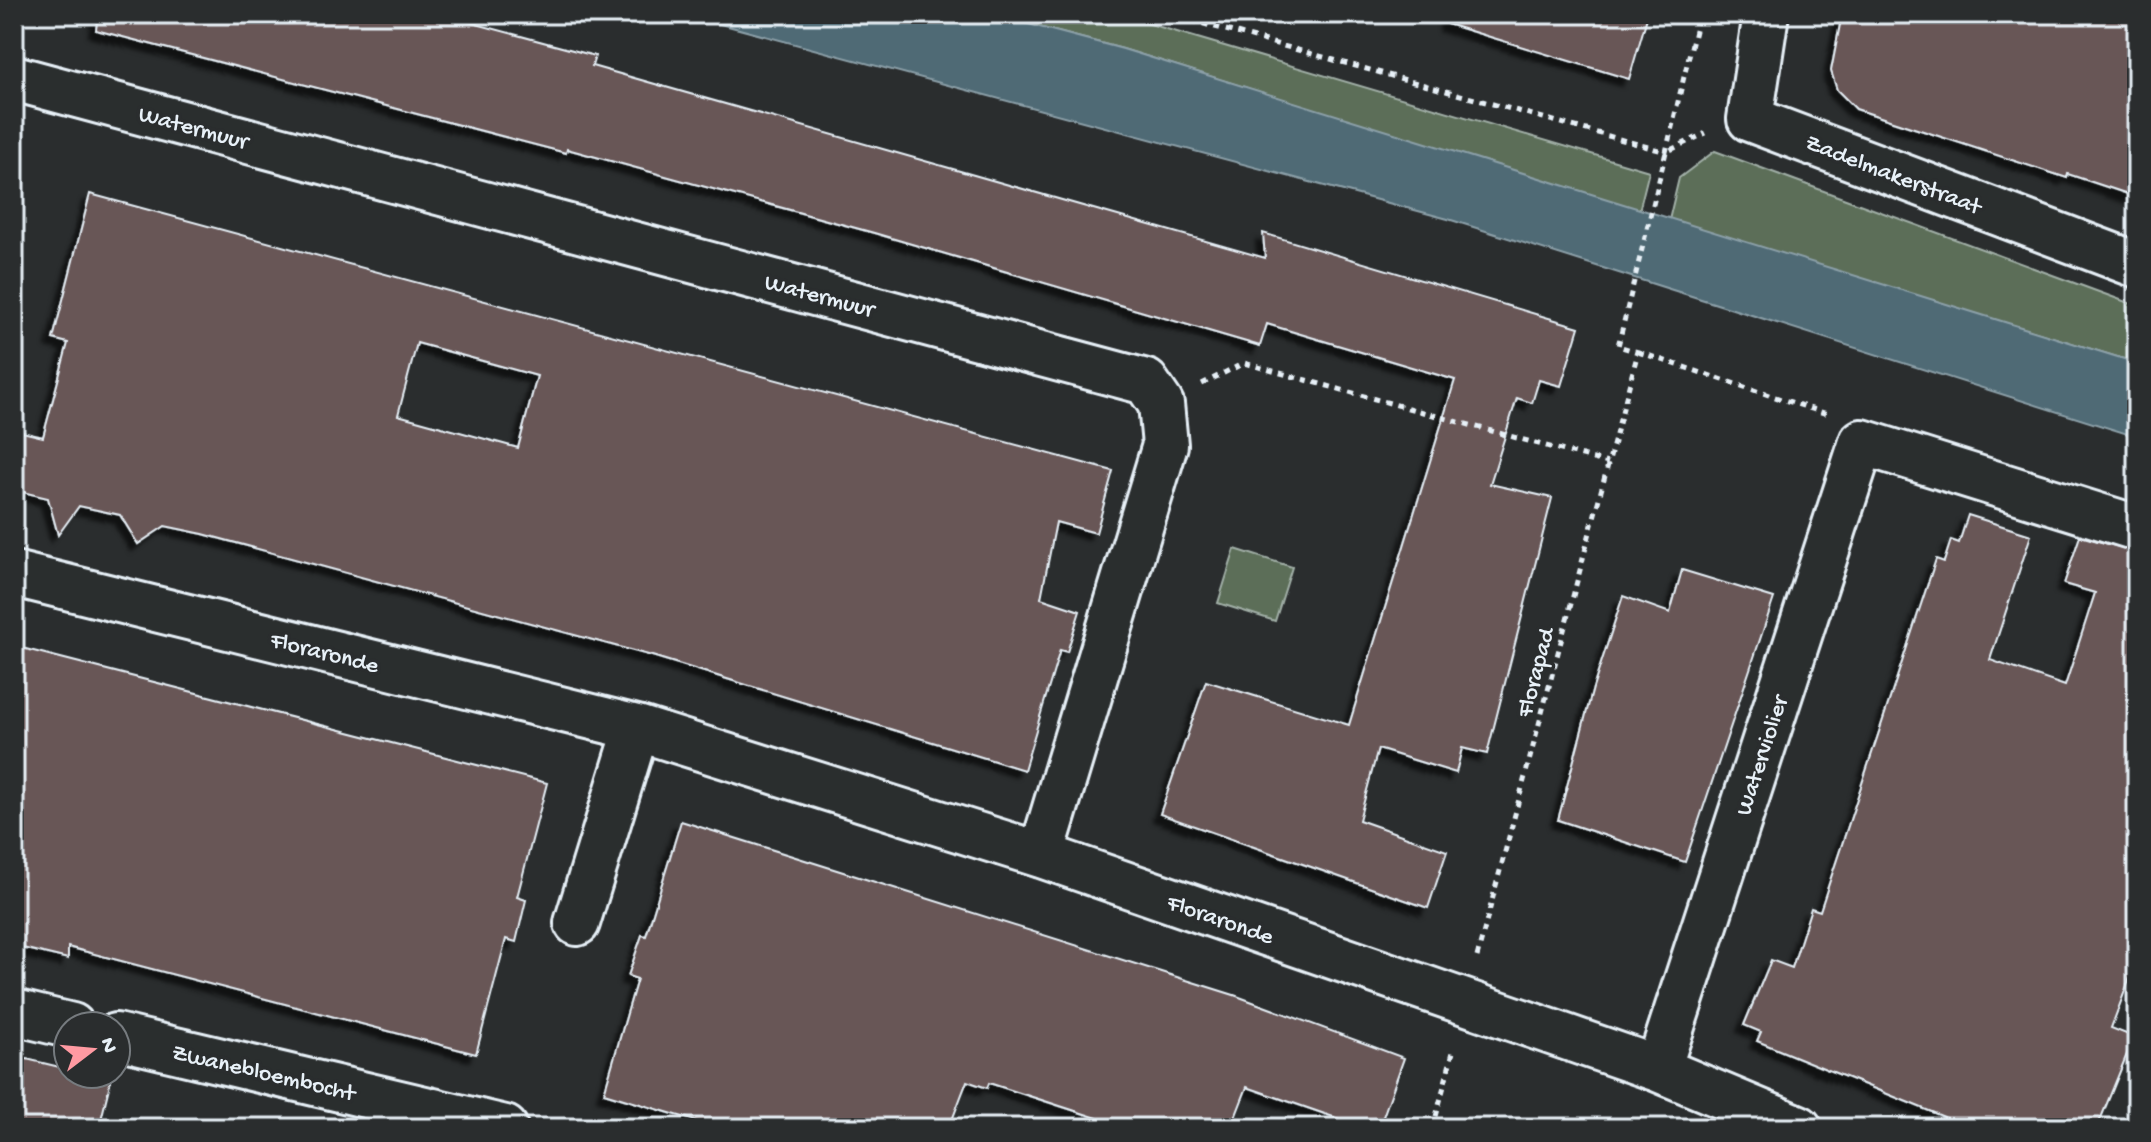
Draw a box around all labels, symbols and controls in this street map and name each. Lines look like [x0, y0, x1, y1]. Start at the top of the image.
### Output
street label: Watermuur [135, 101, 254, 159]
street label: Zadelmakerstraat [1801, 129, 1987, 224]
street label: Watermuur [761, 269, 880, 327]
street label: Florapad [1511, 623, 1564, 722]
street label: Floraronde [266, 627, 382, 682]
street label: Waterviolier [1730, 690, 1797, 820]
street label: Floraronde [1162, 889, 1277, 953]
north arrow [52, 1010, 132, 1090]
text: N [93, 1035, 122, 1056]
street label: Zwanebloembocht [169, 1039, 360, 1110]

